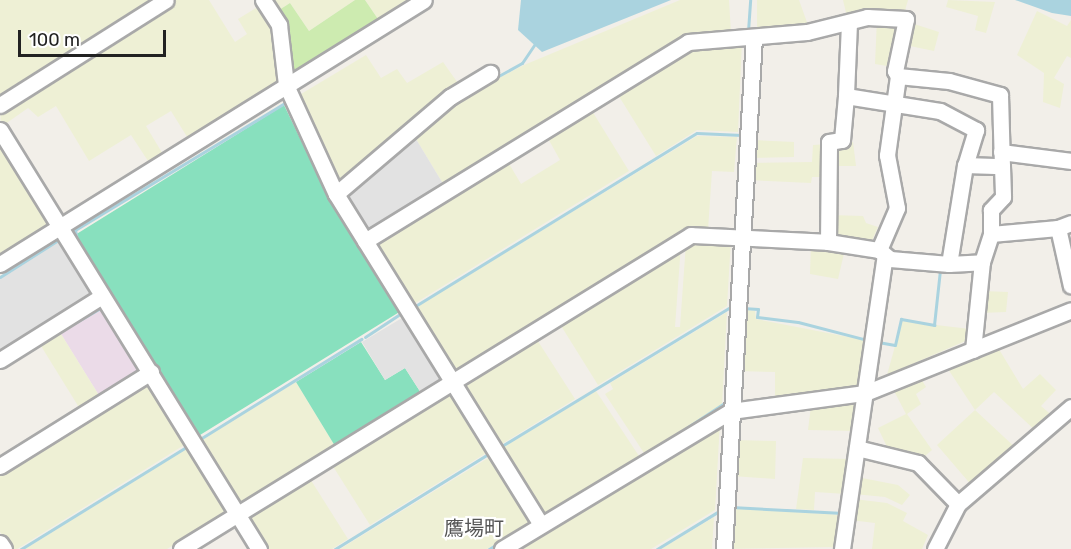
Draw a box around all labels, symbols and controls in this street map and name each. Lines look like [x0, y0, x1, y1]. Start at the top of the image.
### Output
scale bar [21, 18, 170, 56]
text: 100 m [29, 29, 80, 51]
district label: 鷹場町 [444, 516, 504, 540]

